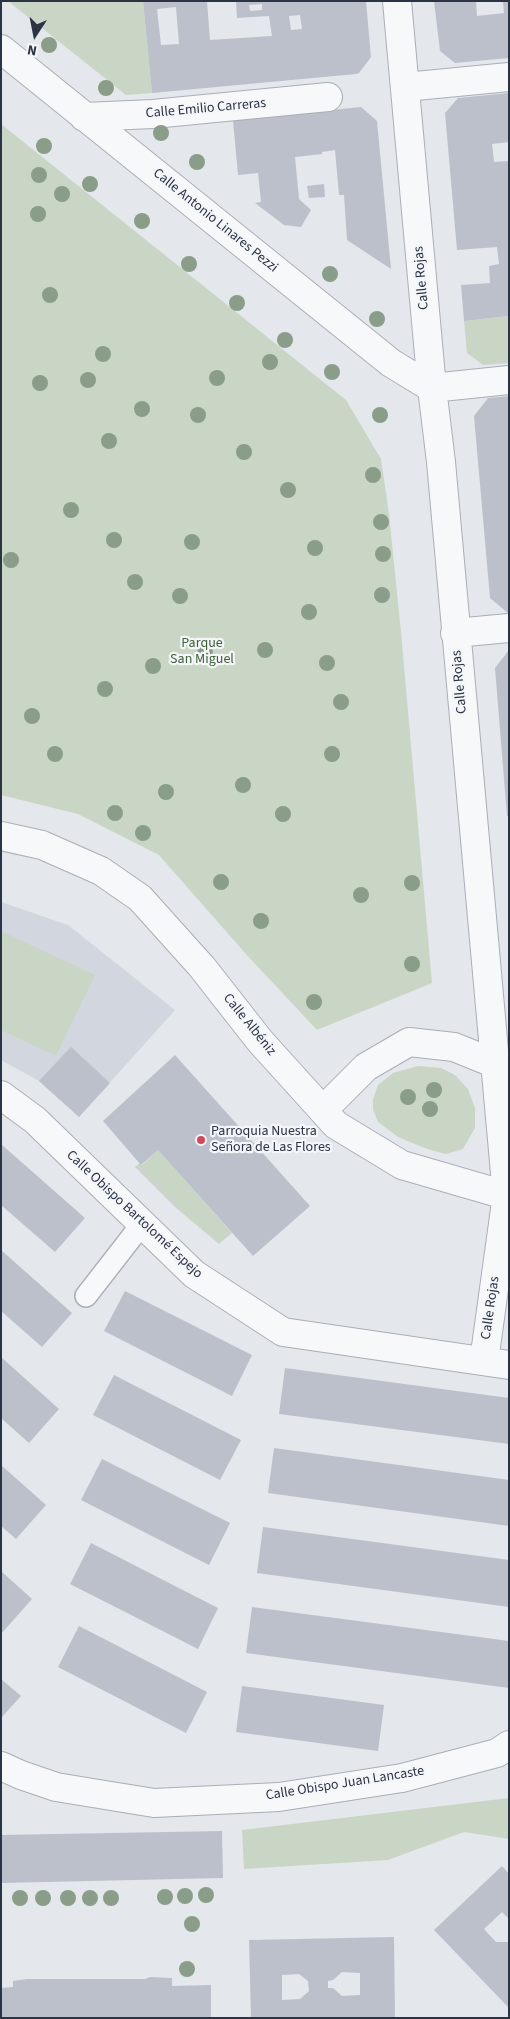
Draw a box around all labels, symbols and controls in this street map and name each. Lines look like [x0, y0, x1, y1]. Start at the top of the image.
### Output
north arrow [10, 10, 60, 60]
text: N [26, 39, 39, 60]
street label: Calle Emilio Carreras [145, 95, 267, 123]
street label: Calle Antonio Linares Pezzi [149, 165, 281, 277]
street label: Calle Rojas [411, 246, 433, 310]
park label: Parque San Miguel [170, 636, 234, 669]
street label: Calle Rojas [449, 650, 471, 714]
street label: Calle Albéniz [219, 991, 279, 1059]
place label: Parroquia Nuestra Señora de Las Flores [211, 1124, 331, 1156]
marker: Parroquia Nuestra Señora de Las Flores [195, 1134, 207, 1146]
street label: Calle Obispo Bartolomé Espejo [62, 1147, 206, 1283]
street label: Calle Rojas [478, 1275, 504, 1341]
street label: Calle Obispo Juan Lancaste [265, 1763, 425, 1805]

